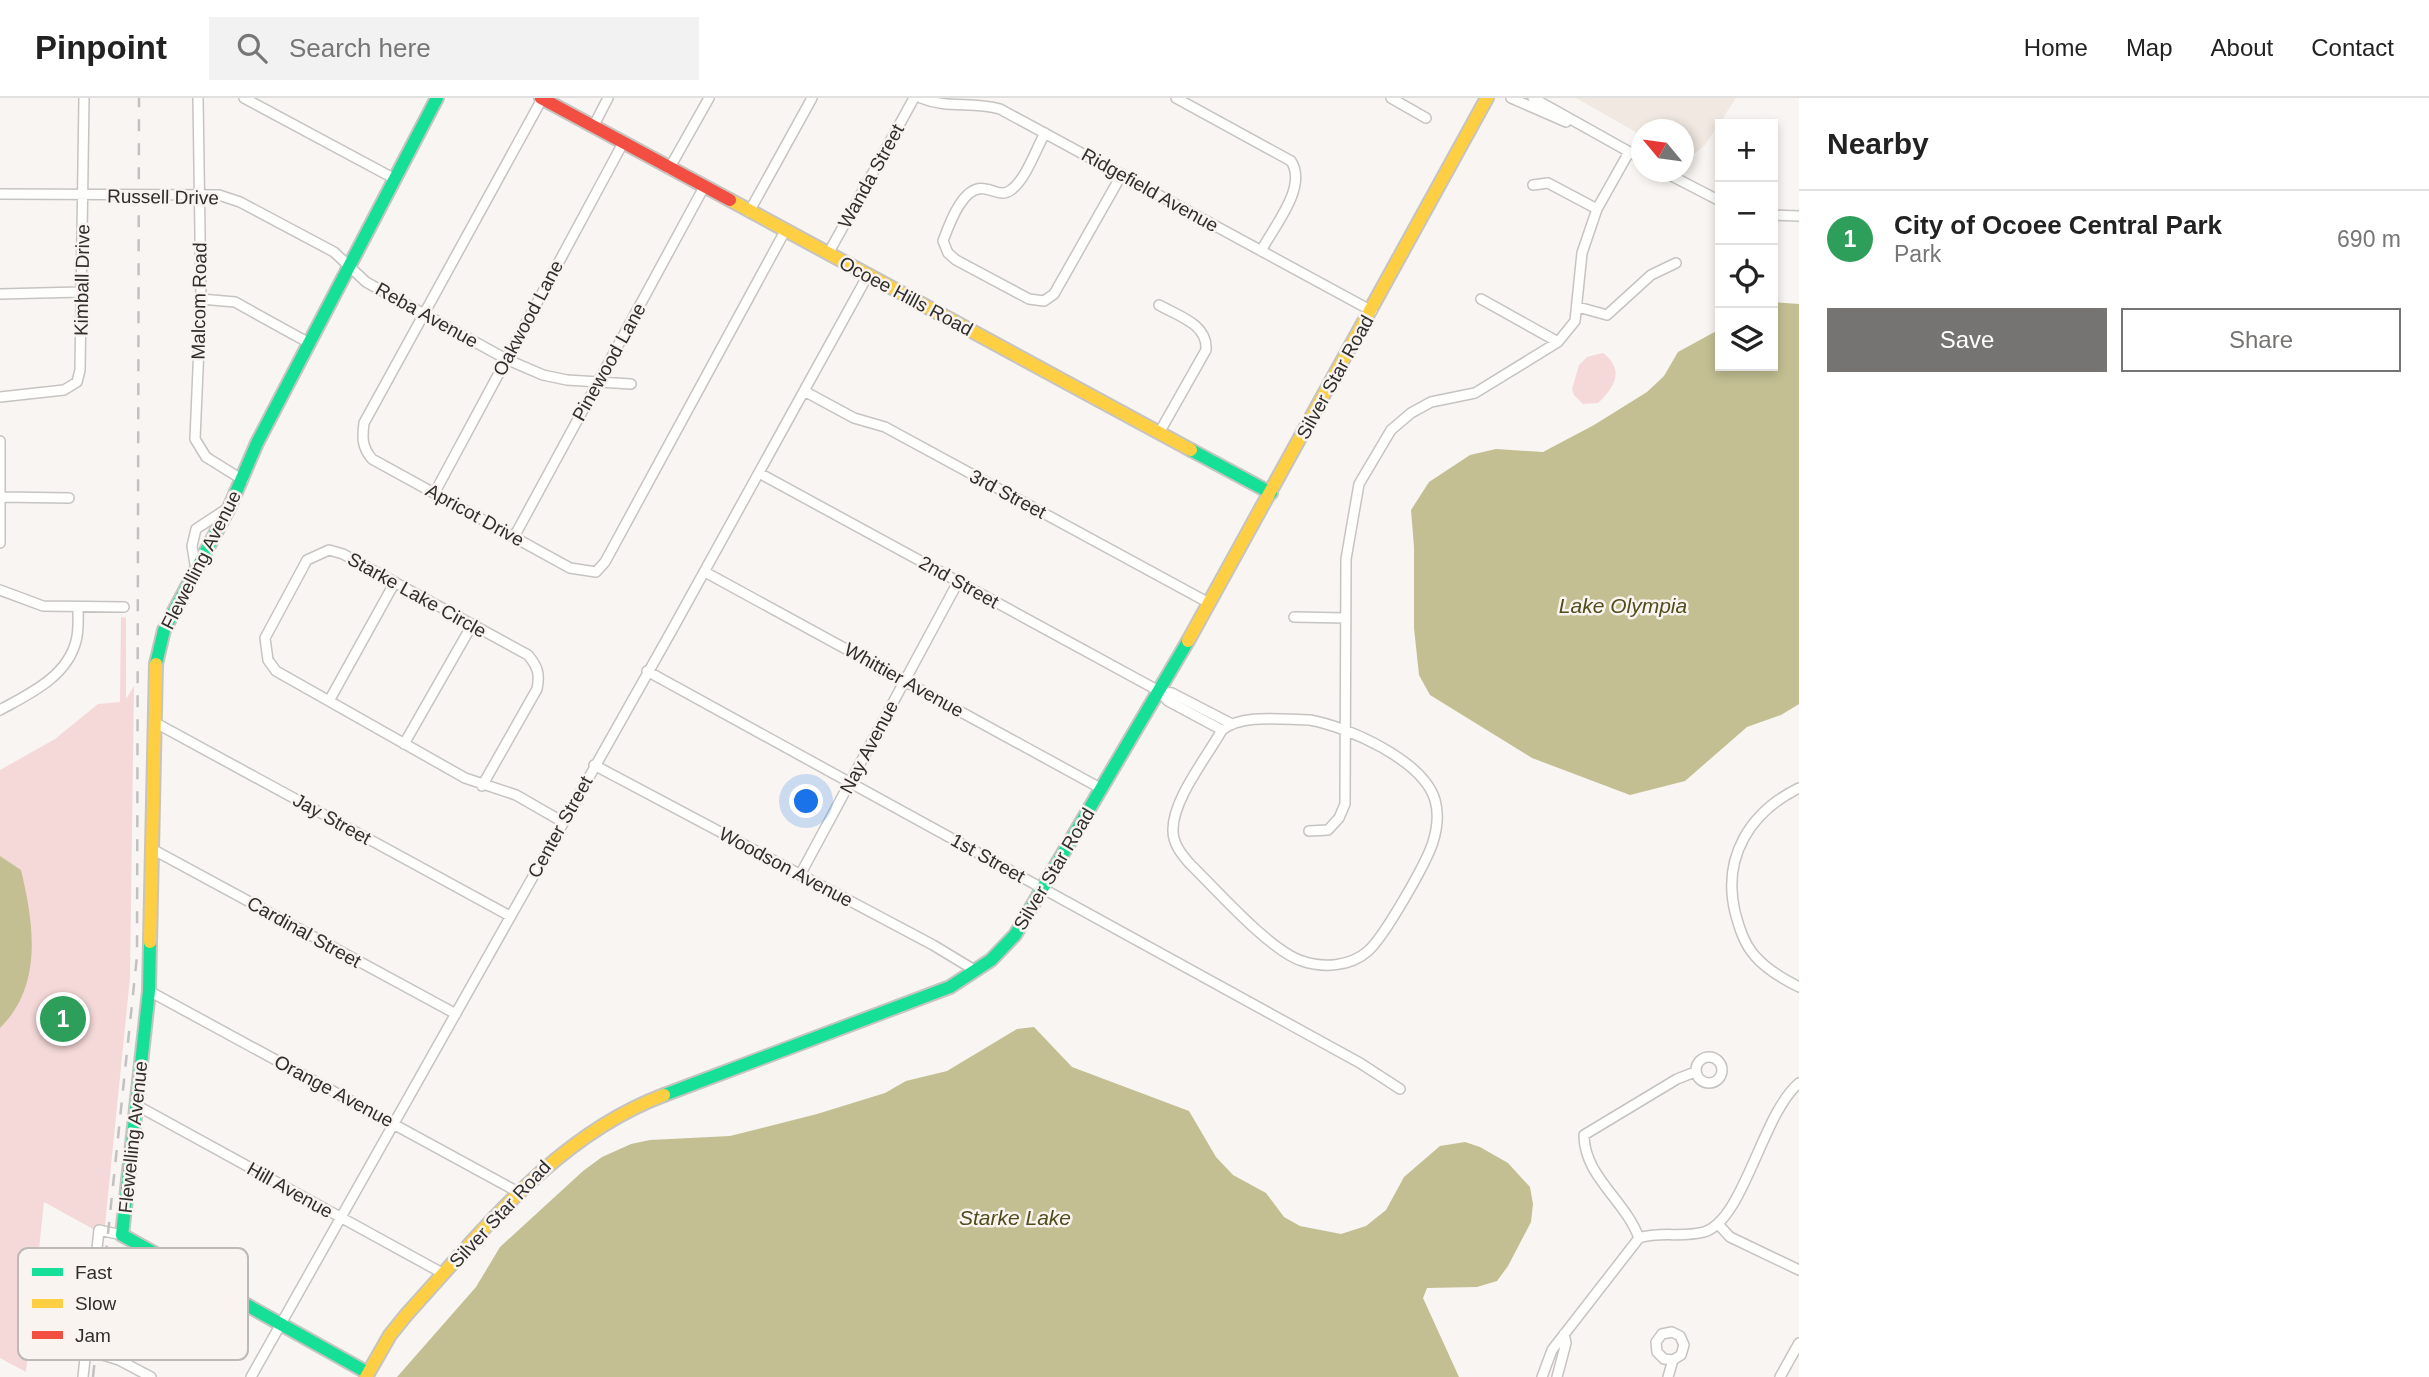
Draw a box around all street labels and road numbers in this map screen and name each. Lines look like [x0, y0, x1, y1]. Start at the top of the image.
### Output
street label: Wanda Street [834, 120, 909, 232]
street label: Ridgefield Avenue [1078, 144, 1222, 236]
street label: Russell Drive [107, 186, 219, 208]
street label: Kimball Drive [71, 224, 93, 336]
street label: Malcom Road [187, 242, 211, 360]
street label: Ocoee Hills Road [836, 252, 976, 340]
street label: Oakwood Lane [489, 257, 567, 379]
street label: Reba Avenue [372, 278, 482, 352]
street label: Pinewood Lane [568, 300, 650, 424]
street label: Silver Star Road [1292, 311, 1378, 443]
street label: 3rd Street [966, 465, 1050, 523]
street label: Apricot Drive [422, 479, 528, 551]
street label: Flewelling Avenue [157, 487, 245, 633]
street label: Starke Lake Circle [344, 548, 490, 642]
street label: 2nd Street [916, 552, 1003, 613]
street label: Whittier Avenue [841, 639, 967, 721]
street label: Nay Avenue [836, 697, 902, 797]
street label: Center Street [523, 772, 597, 882]
street label: Jay Street [289, 789, 375, 849]
street label: Silver Star Road [1009, 804, 1099, 934]
street label: Woodson Avenue [716, 823, 856, 911]
street label: 1st Street [947, 829, 1029, 887]
street label: Cardinal Street [243, 892, 365, 972]
street label: Orange Avenue [271, 1051, 397, 1131]
street label: Flewelling Avenue [115, 1060, 151, 1214]
street label: Silver Star Road [445, 1156, 555, 1272]
street label: Hill Avenue [243, 1158, 337, 1222]

